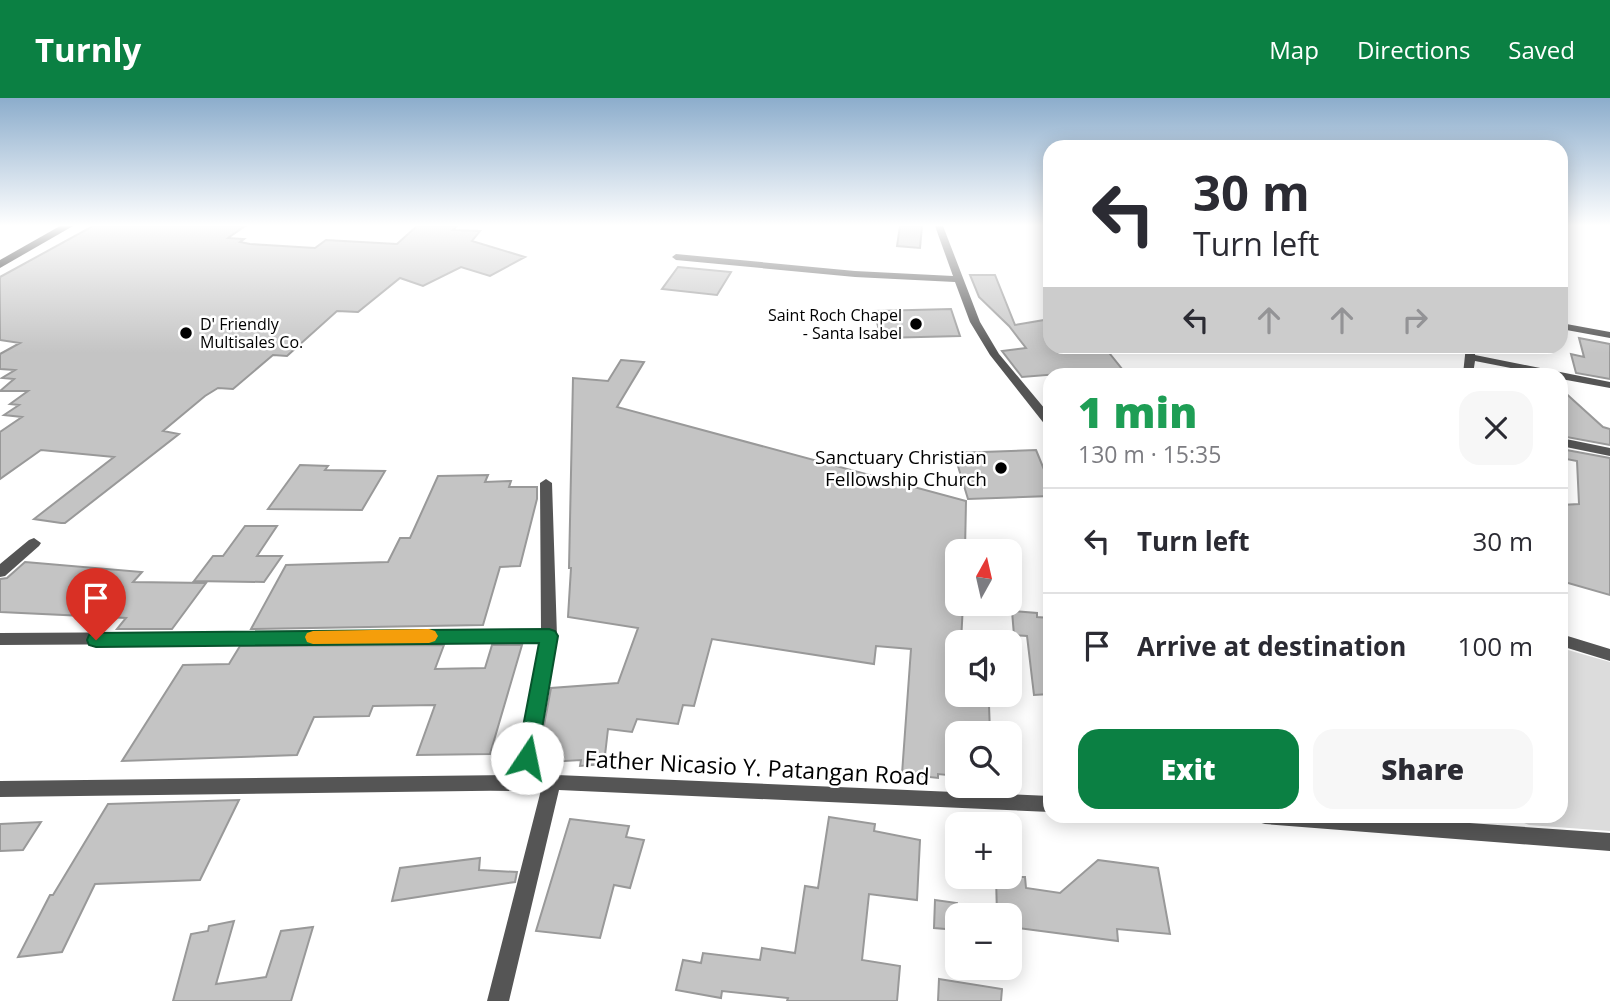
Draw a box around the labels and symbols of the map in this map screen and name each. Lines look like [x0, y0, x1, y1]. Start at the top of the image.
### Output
place label: Saint Roch Chapel - Santa Isabel [768, 304, 902, 344]
place label: D' Friendly Multisales Co. [200, 313, 303, 353]
marker: Saint Roch Chapel - Santa Isabel [908, 316, 924, 332]
marker: D' Friendly Multisales Co. [178, 325, 194, 341]
place label: Sanctuary Christian Fellowship Church [815, 444, 987, 492]
marker: Sanctuary Christian Fellowship Church [993, 460, 1009, 476]
north arrow [945, 539, 1022, 616]
pin [66, 568, 126, 640]
position arrow [490, 721, 564, 795]
street label: Father Nicasio Y. Patangan Road [584, 742, 930, 792]

